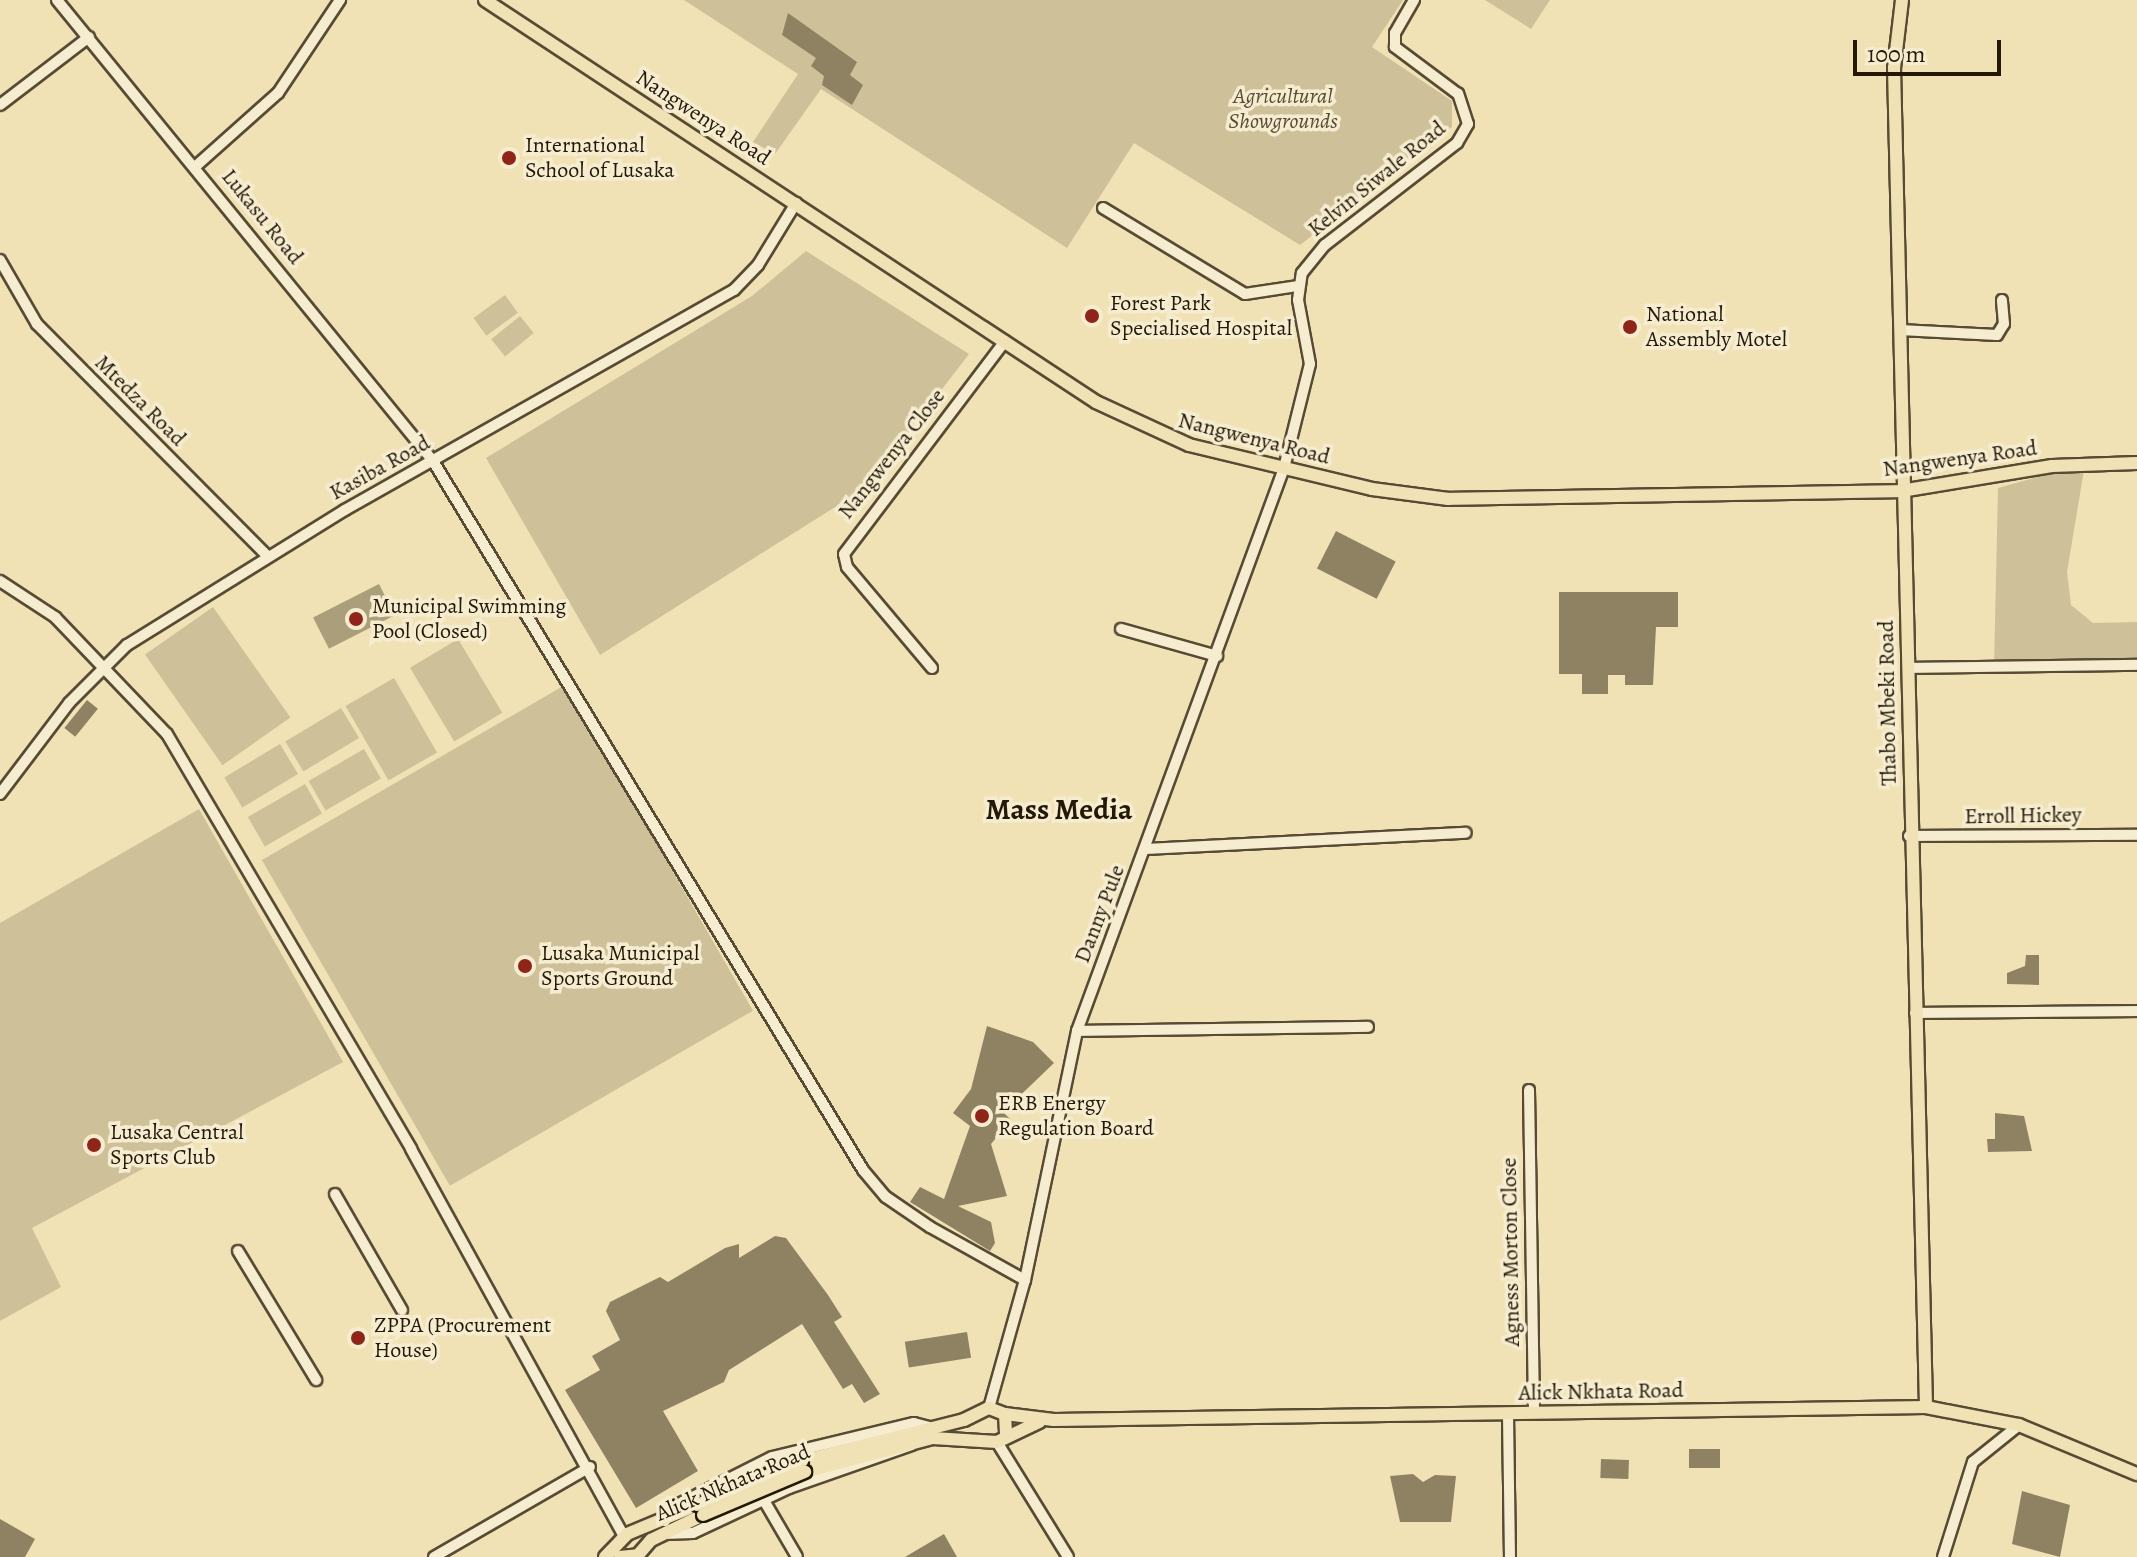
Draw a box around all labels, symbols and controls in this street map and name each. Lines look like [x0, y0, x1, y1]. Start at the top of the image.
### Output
scale bar [1857, 24, 2005, 74]
text: 100 m [1867, 38, 1926, 70]
street label: Nangwenya Road [631, 65, 775, 171]
park label: Agricultural Showgrounds [1228, 83, 1338, 134]
street label: Kelvin Siwale Road [1303, 115, 1451, 243]
place label: International School of Lusaka [525, 132, 674, 184]
marker: International School of Lusaka [500, 149, 518, 167]
street label: Lukasu Road [216, 164, 308, 270]
place label: Forest Park Specialised Hospital [1110, 290, 1292, 342]
place label: National Assembly Motel [1646, 301, 1787, 352]
marker: Forest Park Specialised Hospital [1081, 305, 1103, 327]
marker: National Assembly Motel [1621, 318, 1639, 336]
street label: Mtedza Road [89, 350, 191, 452]
street label: Nangwenya Close [833, 384, 951, 524]
street label: Nangwenya Road [1175, 407, 1333, 471]
street label: Kasiba Road [325, 430, 435, 506]
street label: Nangwenya Road [1881, 435, 2039, 483]
place label: Municipal Swimming Pool (Closed) [372, 593, 566, 644]
marker: Municipal Swimming Pool (Closed) [347, 610, 365, 628]
street label: Thabo Mbeki Road [1873, 620, 1903, 786]
district label: Mass Media [985, 791, 1133, 827]
street label: Erroll Hickey [1964, 802, 2082, 830]
street label: Danny Pule [1069, 861, 1131, 967]
place label: Lusaka Municipal Sports Ground [541, 940, 699, 992]
marker: Lusaka Municipal Sports Ground [516, 957, 534, 975]
place label: ERB Energy Regulation Board [998, 1090, 1154, 1142]
marker: ERB Energy Regulation Board [973, 1107, 991, 1125]
place label: Lusaka Central Sports Club [110, 1119, 244, 1170]
marker: Lusaka Central Sports Club [85, 1136, 103, 1154]
street label: Agness Morton Close [1496, 1157, 1526, 1347]
place label: ZPPA (Procurement House) [374, 1312, 551, 1364]
marker: ZPPA (Procurement House) [349, 1329, 367, 1347]
street label: Alick Nkhata Road [1518, 1377, 1684, 1407]
street label: Alick Nkhata Road [652, 1439, 814, 1527]

